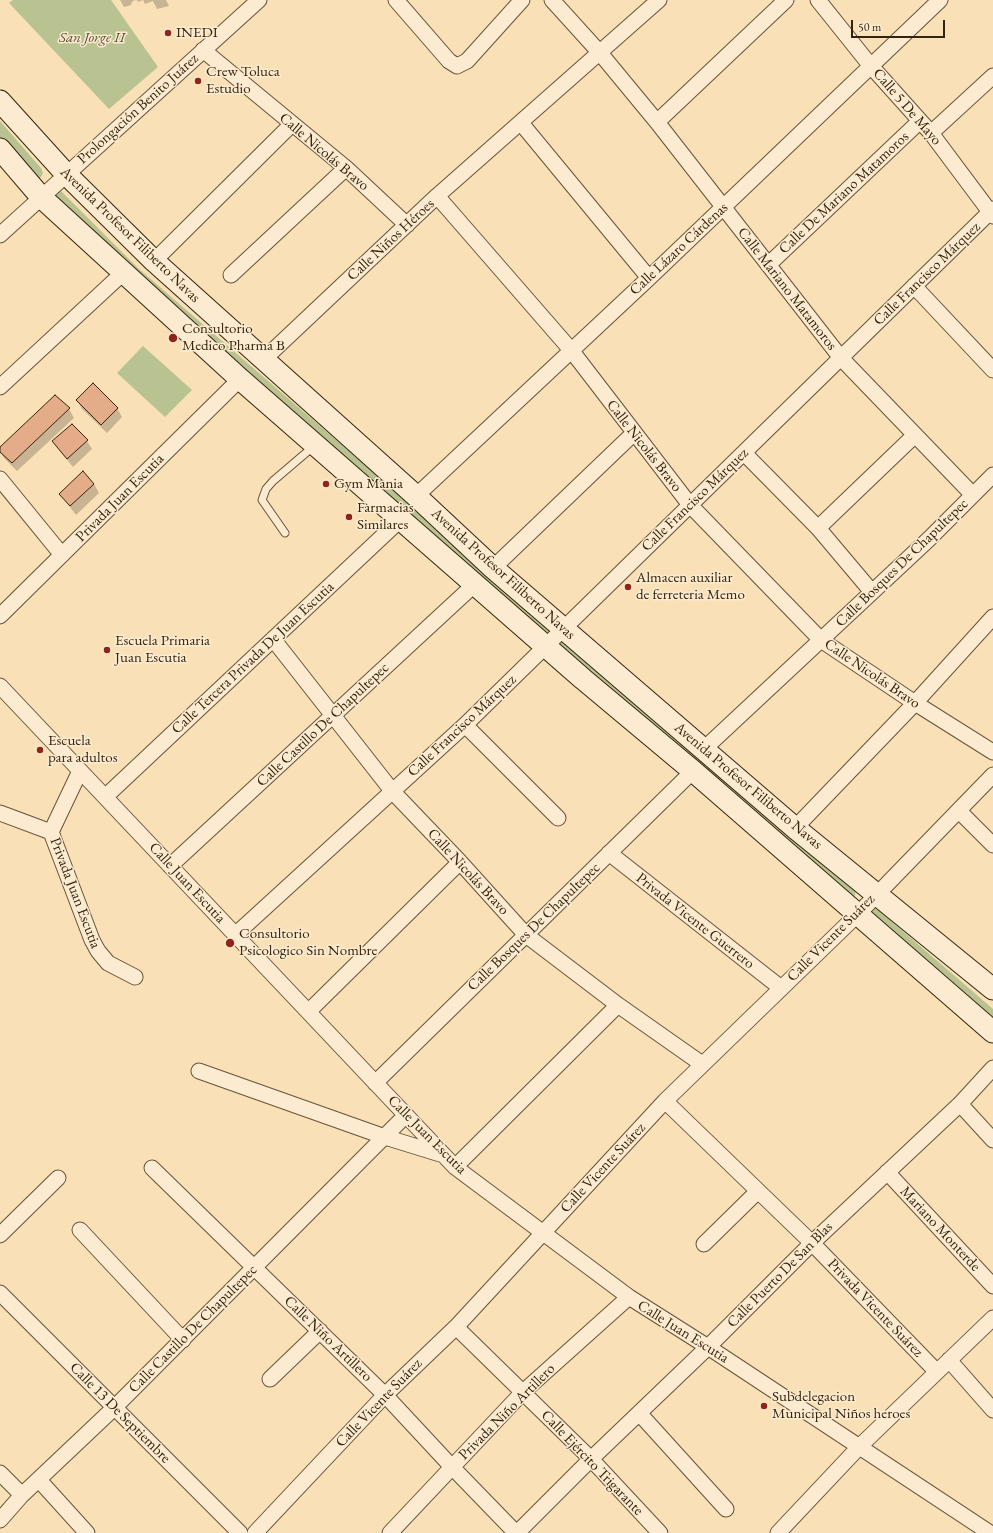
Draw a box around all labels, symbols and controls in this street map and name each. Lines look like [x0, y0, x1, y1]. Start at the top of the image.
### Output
scale bar [853, 12, 947, 38]
text: 50 m [858, 19, 881, 35]
place label: INEDI [176, 24, 218, 42]
marker: INEDI [163, 28, 173, 38]
park label: San Jorge II [59, 29, 125, 47]
street label: Prolongación Benito Juárez [74, 50, 202, 168]
place label: Crew Toluca Estudio [206, 63, 280, 98]
street label: Calle 5 De Mayo [869, 65, 945, 149]
marker: Crew Toluca Estudio [193, 76, 203, 86]
street label: Calle Nicolás Bravo [275, 109, 373, 195]
street label: Calle De Mariano Matamoros [775, 128, 913, 258]
street label: Avenida Profesor Filiberto Navas [56, 163, 204, 307]
street label: Calle Niños Héroes [344, 195, 438, 285]
street label: Calle Lázaro Cárdenas [626, 199, 732, 299]
street label: Calle Francisco Márquez [870, 218, 984, 330]
street label: Calle Mariano Matamoros [733, 224, 841, 354]
place label: Consultorio Medico Pharma B [182, 320, 285, 355]
marker: Consultorio Medico Pharma B [167, 332, 179, 344]
street label: Calle Nicolás Bravo [602, 396, 686, 496]
street label: Calle Francisco Márquez [638, 444, 752, 556]
street label: Privada Juan Escutia [72, 450, 168, 546]
place label: Gym Mania [334, 475, 403, 493]
marker: Gym Mania [321, 479, 331, 489]
street label: Calle Bosques De Chapultepec [832, 495, 972, 631]
place label: Farmacias Similares [357, 499, 413, 534]
street label: Avenida Profesor Filiberto Navas [427, 504, 579, 644]
marker: Farmacias Similares [344, 512, 354, 522]
place label: Almacen auxiliar de ferreteria Memo [636, 569, 745, 604]
street label: Calle Tercera Privada De Juan Escutia [168, 578, 338, 738]
marker: Almacen auxiliar de ferreteria Memo [623, 582, 633, 592]
place label: Escuela Primaria Juan Escutia [115, 632, 210, 667]
street label: Calle Nicolás Bravo [821, 635, 923, 713]
marker: Escuela Primaria Juan Escutia [102, 645, 112, 655]
street label: Calle Castillo De Chapultepec [253, 659, 393, 791]
street label: Calle Francisco Márquez [404, 671, 520, 781]
street label: Avenida Profesor Filiberto Navas [670, 719, 826, 853]
place label: Escuela para adultos [48, 732, 118, 767]
marker: Escuela para adultos [35, 745, 45, 755]
street label: Calle Nicolás Bravo [423, 825, 513, 919]
street label: Privada Juan Escutia [46, 835, 104, 951]
street label: Calle Juan Escutia [145, 839, 229, 927]
street label: Calle Bosques De Chapultepec [464, 859, 604, 995]
street label: Privada Vicente Guerrero [632, 869, 758, 973]
street label: Calle Vicente Suárez [783, 890, 879, 986]
place label: Consultorio Psicologico Sin Nombre [239, 925, 377, 960]
marker: Consultorio Psicologico Sin Nombre [224, 937, 236, 949]
street label: Calle Juan Escutia [384, 1092, 470, 1178]
street label: Calle Vicente Suárez [557, 1119, 649, 1217]
street label: Mariano Monterde [896, 1183, 984, 1275]
street label: Calle Puerto De San Blas [723, 1218, 837, 1332]
street label: Privada Vicente Suárez [823, 1255, 927, 1361]
street label: Calle Castillo De Chapultepec [125, 1261, 261, 1397]
street label: Calle Niño Artillero [280, 1292, 376, 1386]
street label: Calle Juan Escutia [634, 1297, 732, 1367]
street label: Calle Vicente Suárez [332, 1355, 426, 1451]
street label: Calle 13 De Septiembre [66, 1359, 174, 1467]
street label: Privada Niño Artillero [455, 1360, 559, 1464]
place label: Subdelegacion Municipal Niños heroes [772, 1388, 910, 1423]
marker: Subdelegacion Municipal Niños heroes [759, 1401, 769, 1411]
street label: Calle Ejército Trigarante [537, 1407, 647, 1519]

